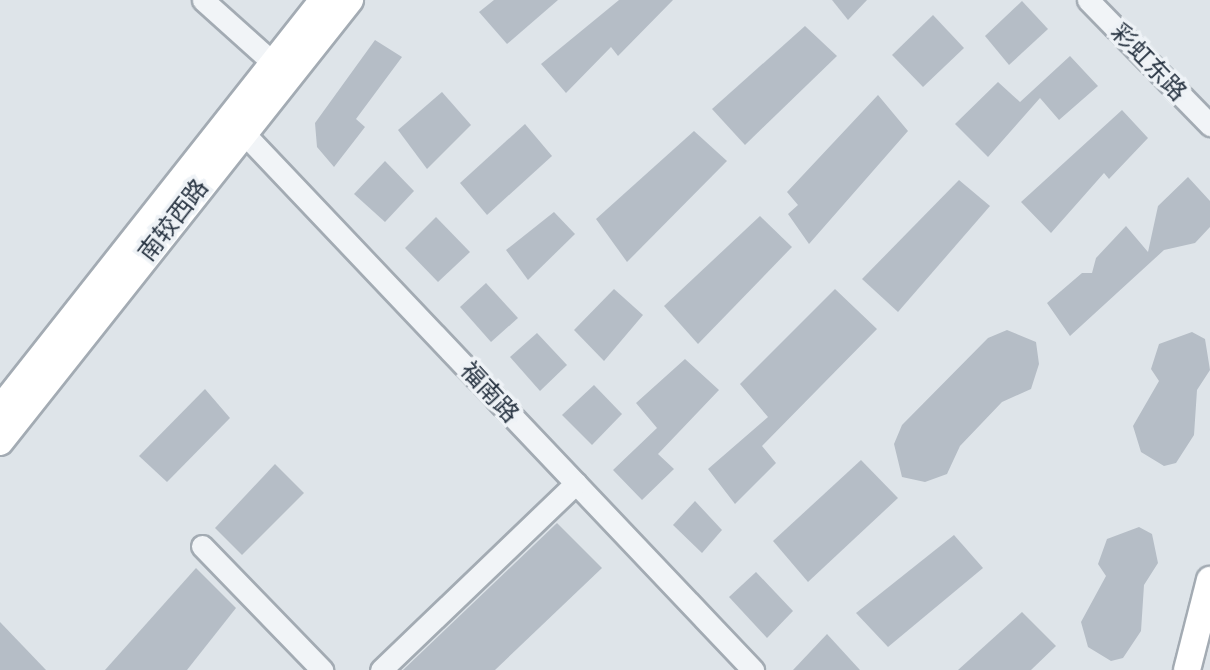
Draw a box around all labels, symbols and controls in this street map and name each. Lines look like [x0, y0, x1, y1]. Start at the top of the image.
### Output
street label: 彩虹东路 [1105, 17, 1193, 107]
street label: 南较西路 [132, 173, 214, 267]
street label: 福南路 [455, 356, 525, 428]

